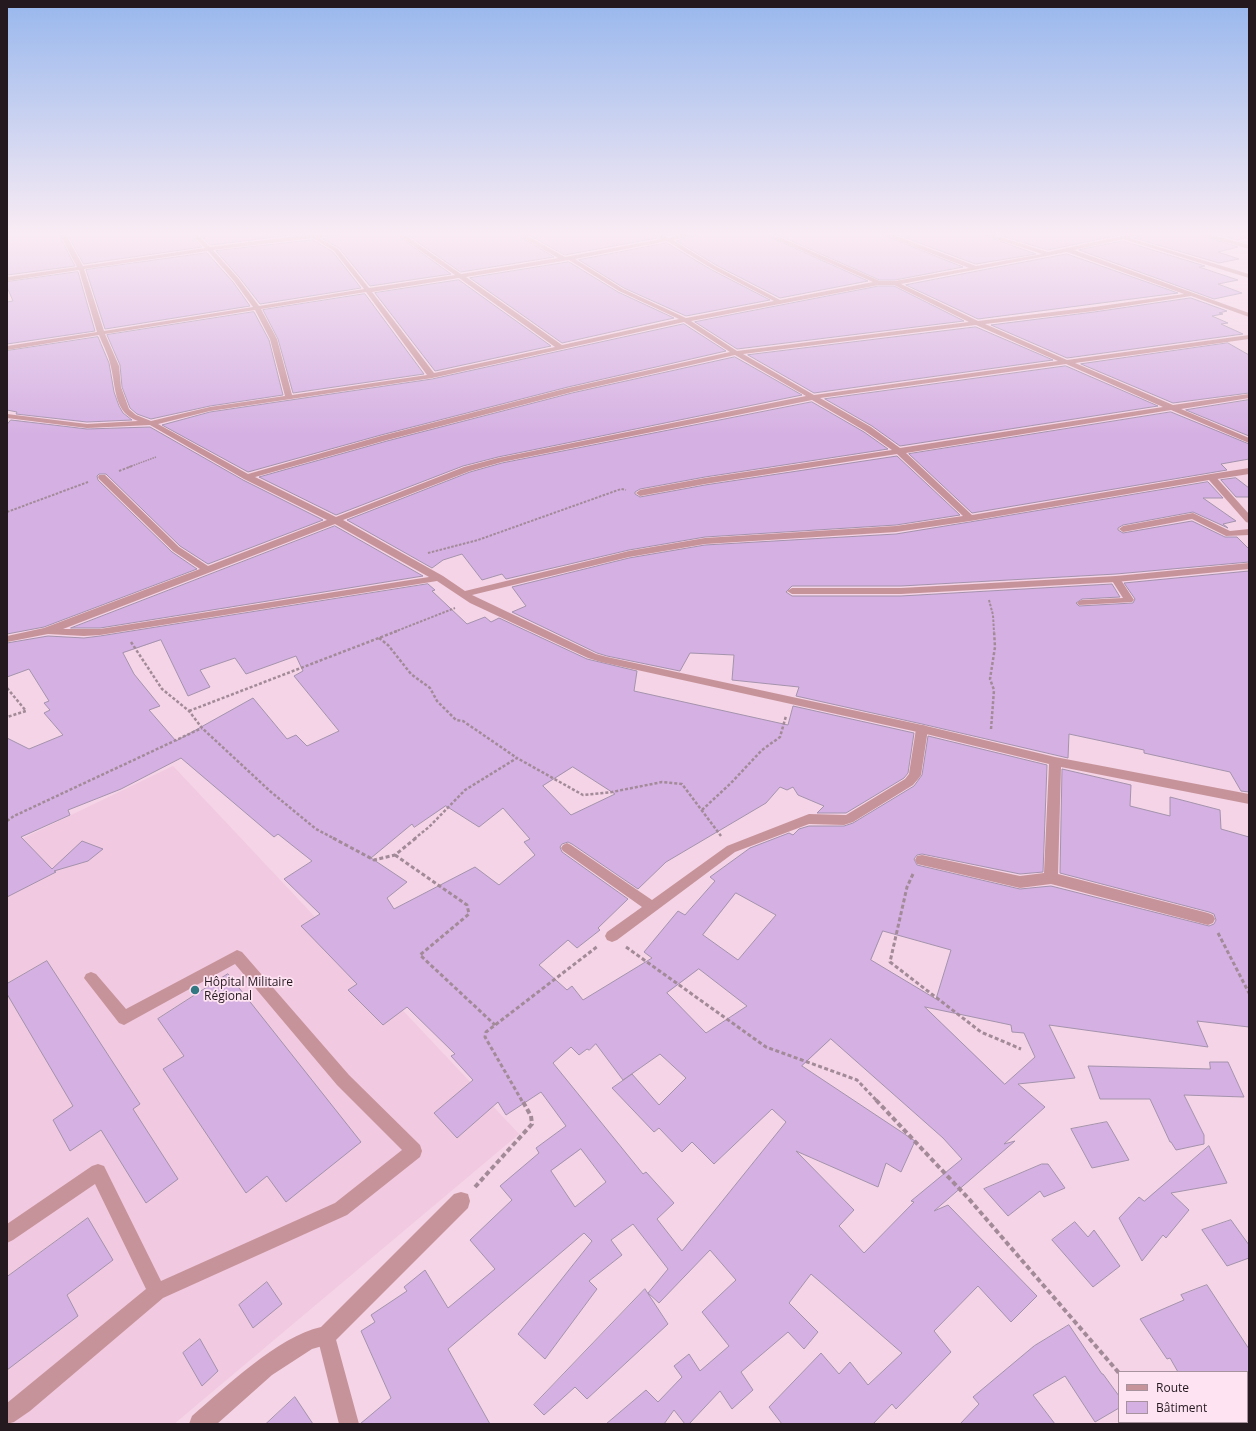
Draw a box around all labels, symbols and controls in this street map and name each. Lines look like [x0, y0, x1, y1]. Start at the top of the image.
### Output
place label: Hôpital Militaire Régional [204, 976, 293, 1004]
marker: Hôpital Militaire Régional [189, 984, 201, 996]
legend [1118, 1371, 1248, 1423]
text: Route [1156, 1379, 1189, 1396]
text: Bâtiment [1156, 1399, 1207, 1416]

